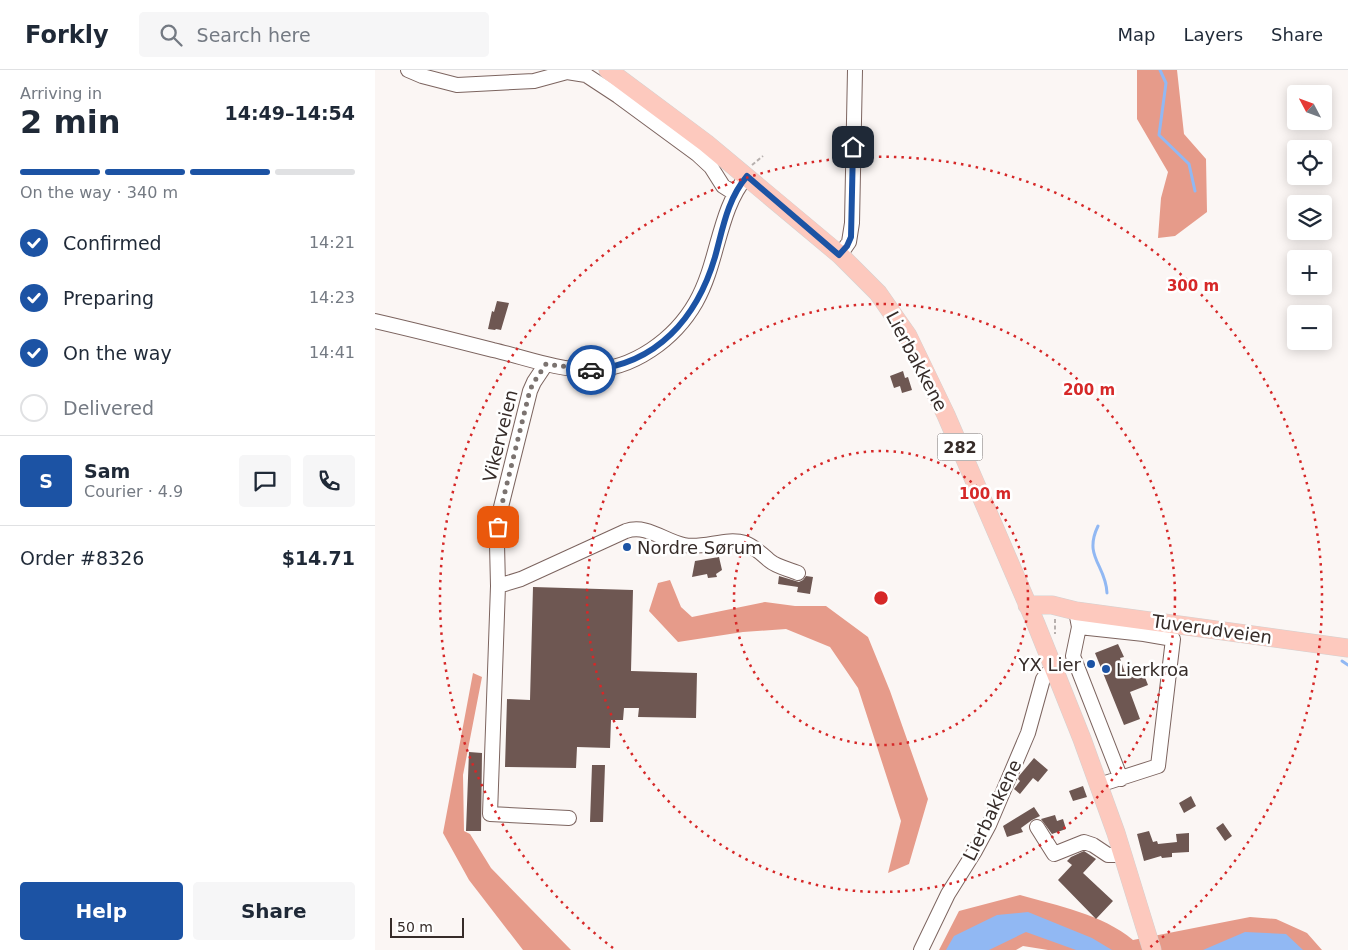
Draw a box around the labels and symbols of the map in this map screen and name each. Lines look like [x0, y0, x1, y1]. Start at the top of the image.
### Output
north arrow [1287, 85, 1333, 130]
pin [832, 126, 874, 168]
text: 300 m [1167, 277, 1219, 295]
street label: Lierbakkene [882, 308, 952, 414]
courier [566, 345, 616, 395]
text: 200 m [1063, 381, 1115, 399]
street label: Vikerveien [478, 388, 522, 484]
road number: 282 [937, 434, 983, 461]
text: 100 m [959, 485, 1011, 503]
pin [477, 506, 519, 548]
place label: Nordre Sørum [637, 537, 763, 558]
marker: Nordre Sørum [621, 541, 633, 553]
centre of rings [872, 589, 890, 607]
street label: Tuverudveien [1150, 610, 1273, 648]
place label: YX Lier [1017, 654, 1082, 675]
marker: YX Lier [1085, 658, 1097, 670]
place label: Lierkroa [1116, 659, 1189, 680]
marker: Lierkroa [1100, 663, 1112, 675]
street label: Lierbakkene [959, 756, 1025, 864]
scale bar [390, 915, 464, 938]

